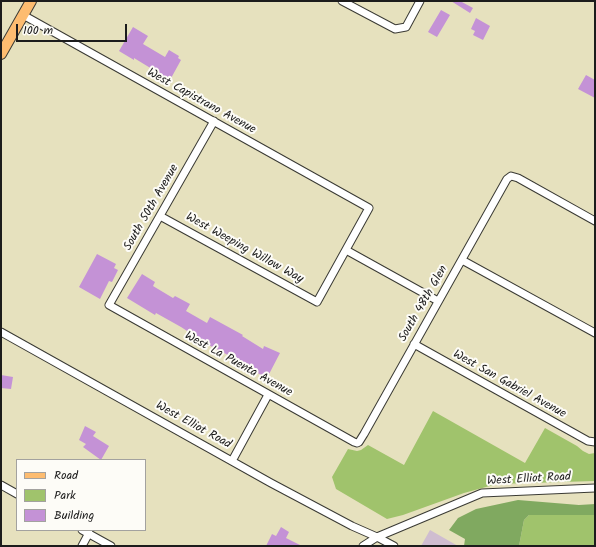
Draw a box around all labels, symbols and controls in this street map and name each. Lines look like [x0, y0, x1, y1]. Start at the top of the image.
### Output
scale bar [18, 16, 129, 42]
text: 100 m [23, 21, 53, 40]
street label: West Capistrano Avenue [144, 66, 258, 138]
street label: South 50th Avenue [121, 162, 183, 254]
street label: West Weeping Willow Way [183, 211, 305, 287]
street label: South 48th Glen [396, 263, 452, 345]
street label: West La Puenta Avenue [182, 329, 294, 401]
street label: West San Gabriel Avenue [450, 348, 568, 422]
street label: West Elliot Road [153, 399, 233, 453]
legend [16, 459, 146, 531]
text: Road [54, 466, 78, 485]
street label: West Elliot Road [487, 471, 571, 489]
text: Park [54, 486, 76, 505]
text: Building [54, 506, 94, 525]

